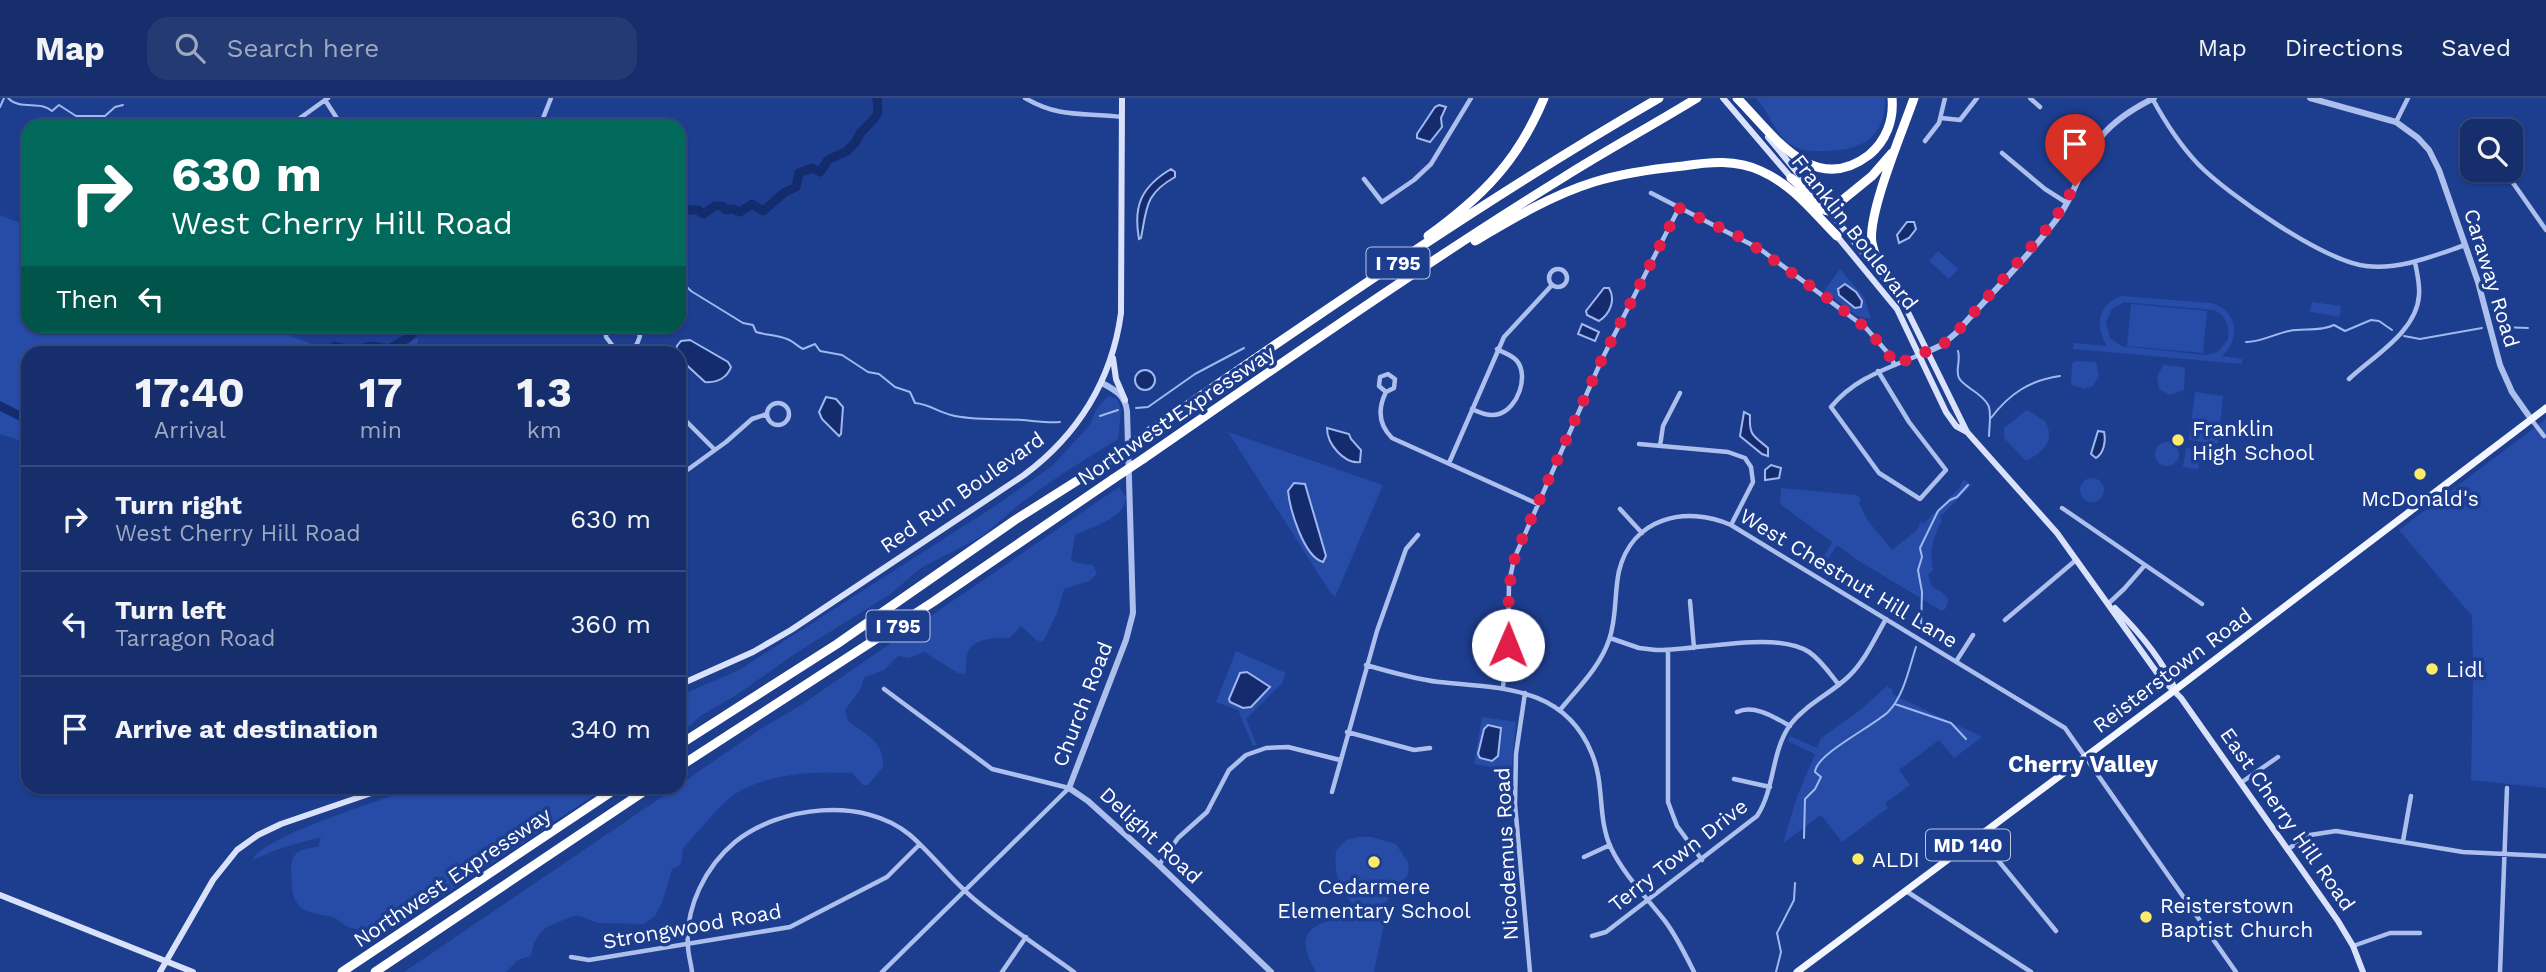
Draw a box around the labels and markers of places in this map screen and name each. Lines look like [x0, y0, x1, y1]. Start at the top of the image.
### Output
pin [2045, 114, 2105, 186]
place label: Franklin High School [2192, 416, 2315, 465]
marker: Franklin High School [2170, 432, 2186, 448]
marker: McDonald's [2412, 466, 2428, 482]
place label: McDonald's [2361, 486, 2479, 511]
place label: Lidl [2446, 657, 2484, 682]
marker: Lidl [2424, 661, 2440, 677]
place label: ALDI [1872, 847, 1920, 872]
marker: ALDI [1850, 851, 1866, 867]
marker: Cedarmere Elementary School [1366, 854, 1382, 870]
place label: Cedarmere Elementary School [1277, 874, 1471, 923]
place label: Reisterstown Baptist Church [2160, 893, 2313, 942]
marker: Reisterstown Baptist Church [2138, 909, 2154, 925]

